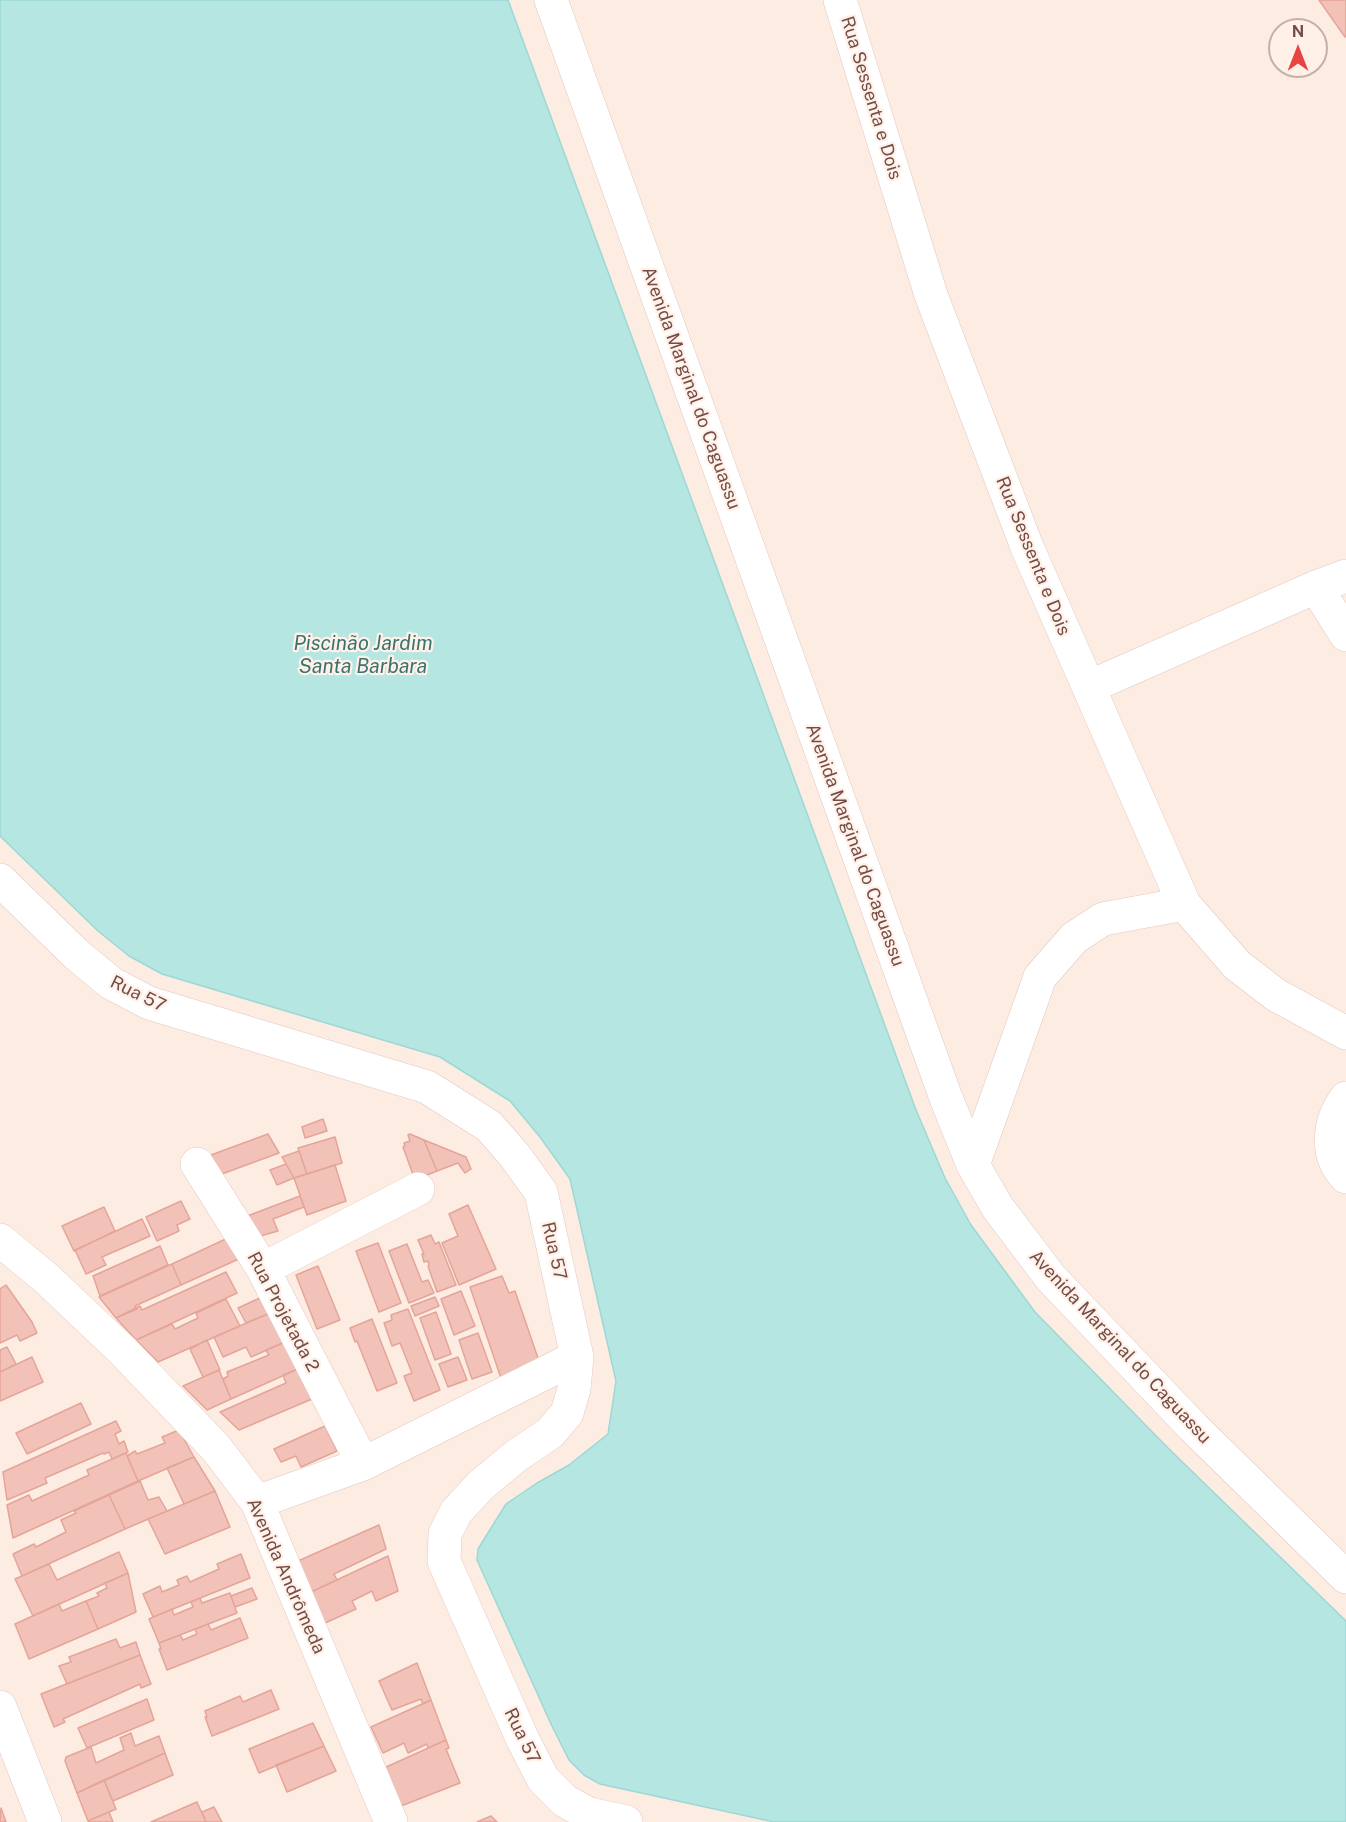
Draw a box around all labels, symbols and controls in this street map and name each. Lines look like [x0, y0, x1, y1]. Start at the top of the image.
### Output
street label: Rua Sessenta e Dois [836, 14, 906, 182]
north arrow [1268, 18, 1328, 78]
text: N [1292, 22, 1304, 41]
street label: Avenida Marginal do Caguassu [637, 264, 745, 512]
street label: Rua Sessenta e Dois [991, 473, 1075, 639]
water label: Piscinão Jardim Santa Barbara [293, 632, 433, 679]
street label: Avenida Marginal do Caguassu [801, 721, 909, 969]
street label: Rua 57 [107, 971, 169, 1017]
street label: Rua 57 [537, 1220, 571, 1282]
street label: Avenida Marginal do Caguassu [1025, 1246, 1215, 1448]
street label: Rua Projetada 2 [242, 1248, 324, 1376]
street label: Avenida Andrômeda [242, 1495, 330, 1657]
street label: Rua 57 [499, 1705, 545, 1767]

